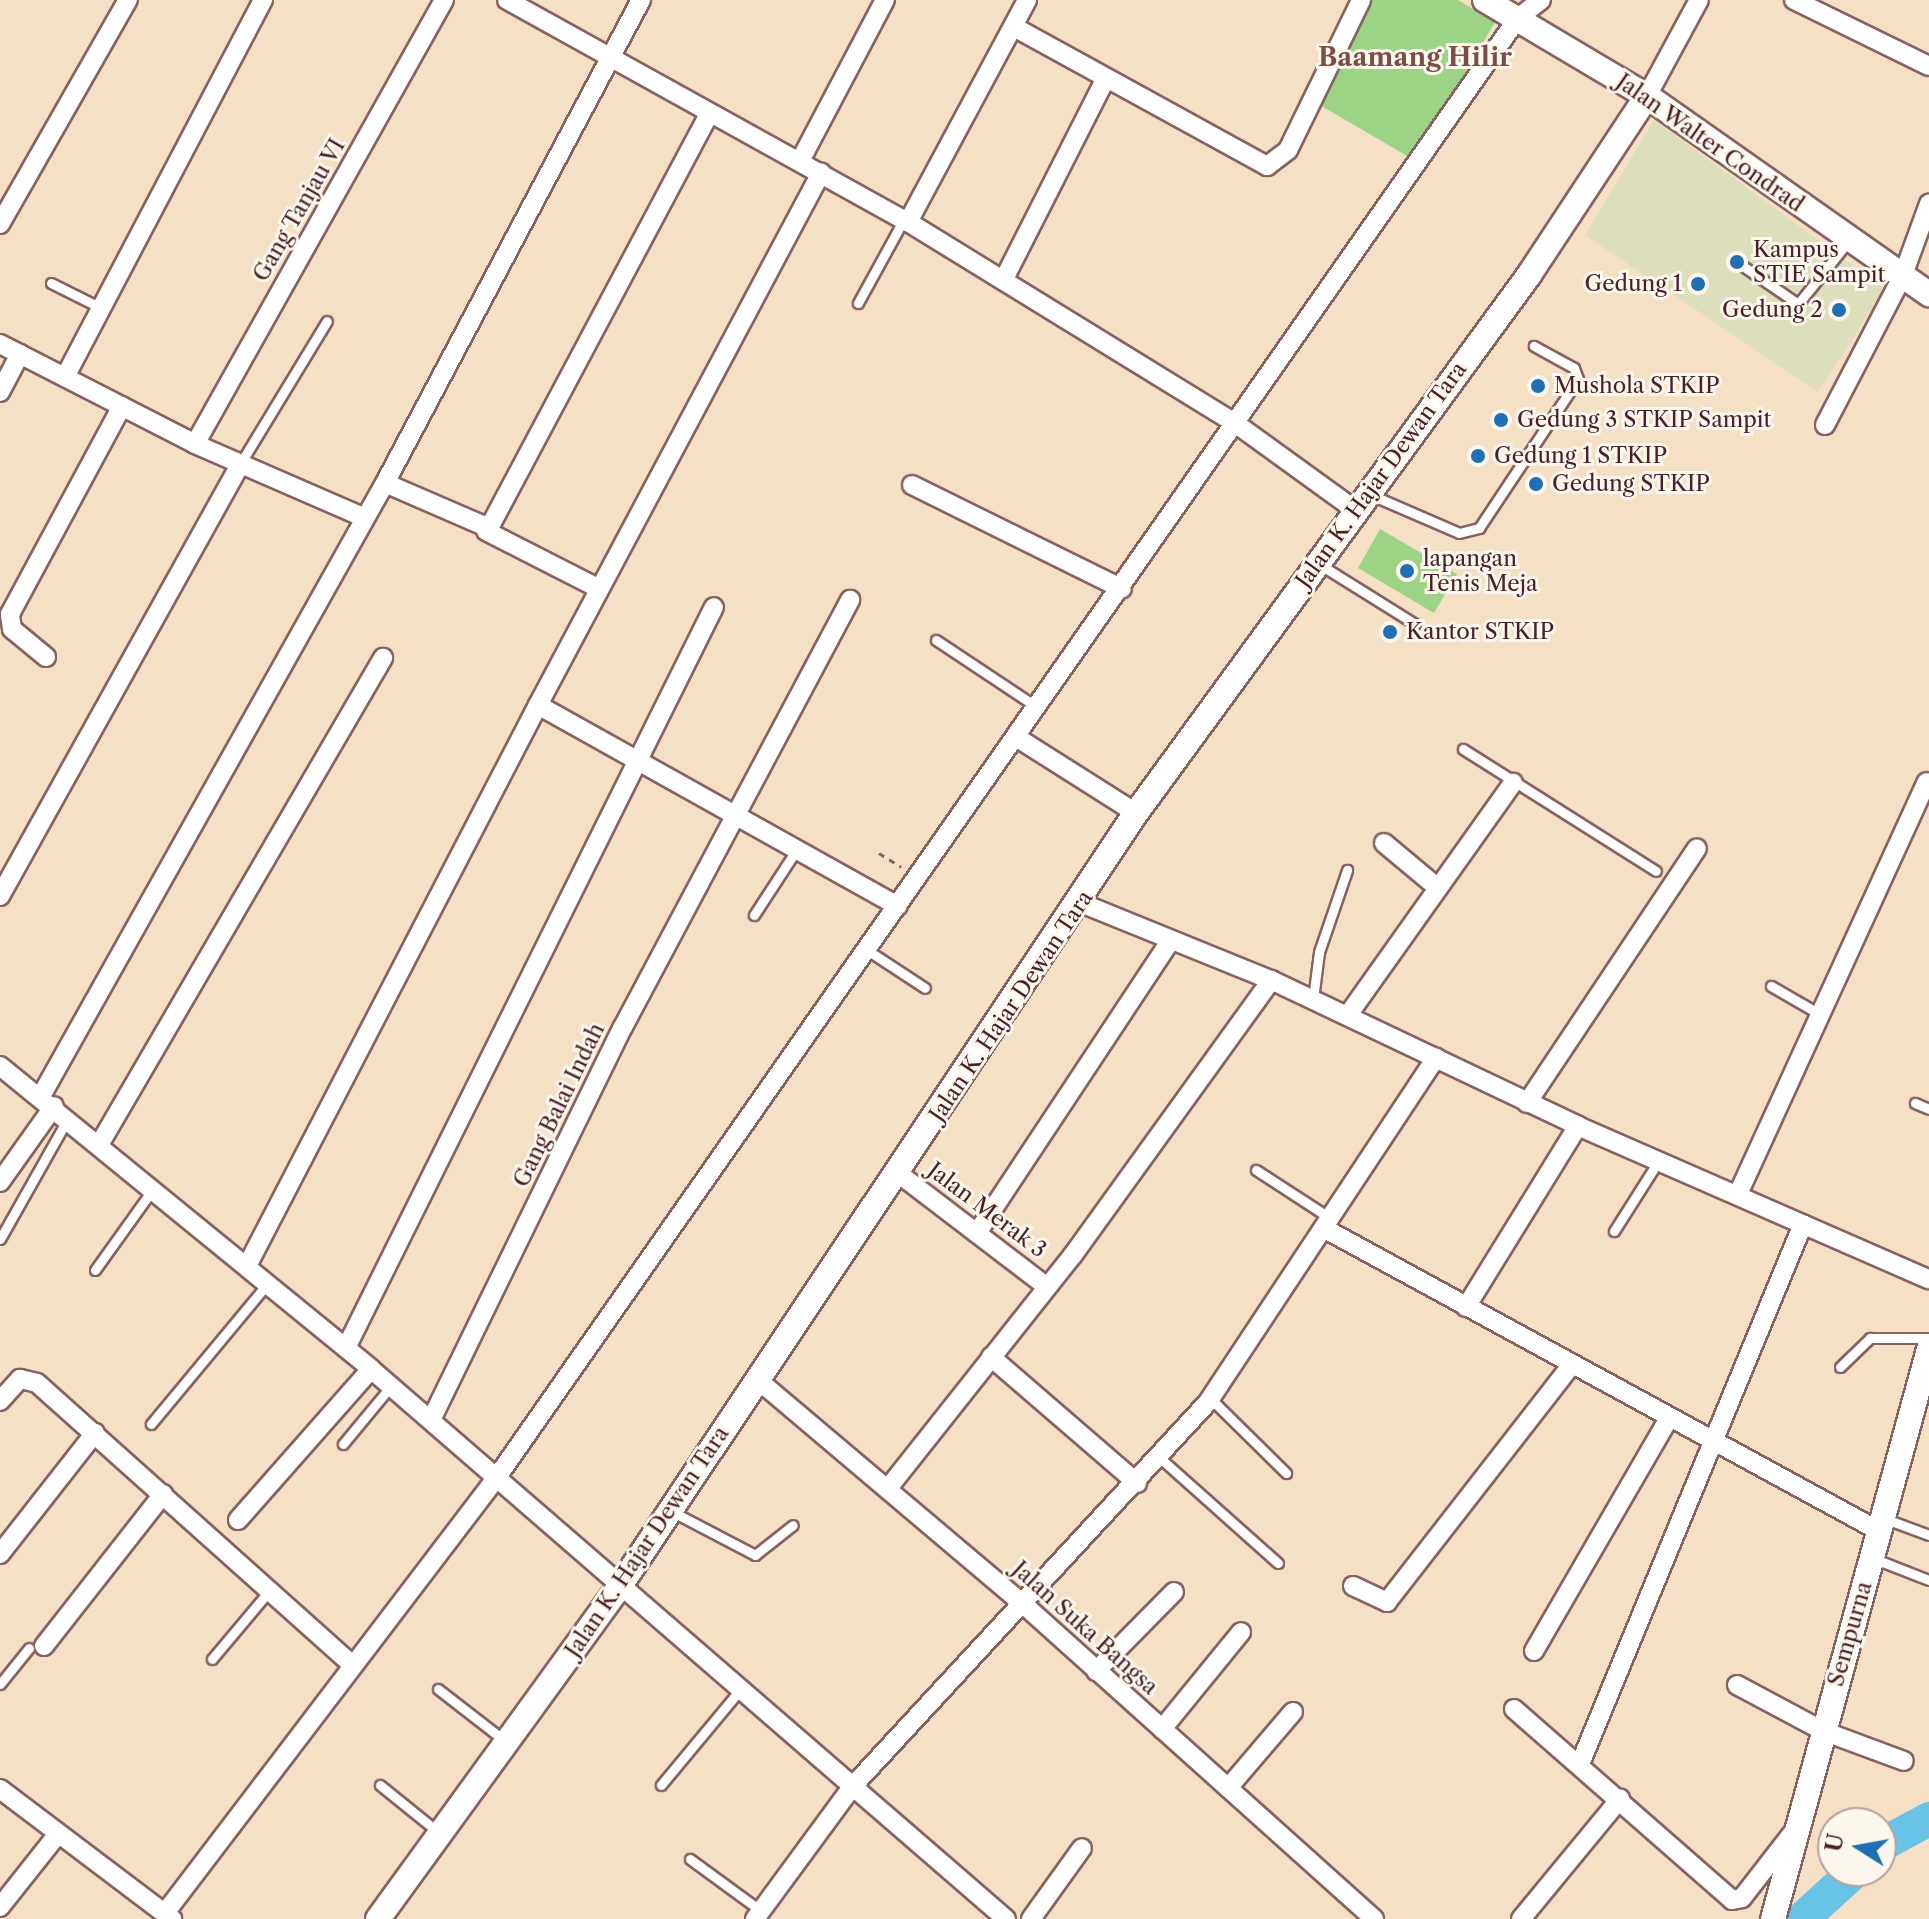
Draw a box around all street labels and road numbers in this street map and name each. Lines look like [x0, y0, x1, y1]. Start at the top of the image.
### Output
street label: Jalan Walter Condrad [1611, 68, 1809, 218]
street label: Gang Tanjau VI [247, 133, 351, 287]
street label: Jalan K. Hajar Dewan Tara [1290, 356, 1472, 594]
street label: Jalan K. Hajar Dewan Tara [923, 885, 1099, 1127]
street label: Gang Balai Indah [508, 1019, 610, 1191]
street label: Jalan Merak 3 [922, 1157, 1052, 1263]
street label: Jalan K. Hajar Dewan Tara [559, 1421, 735, 1663]
street label: Jalan Suka Bangsa [1007, 1556, 1163, 1700]
street label: Sempurna [1822, 1579, 1878, 1689]

